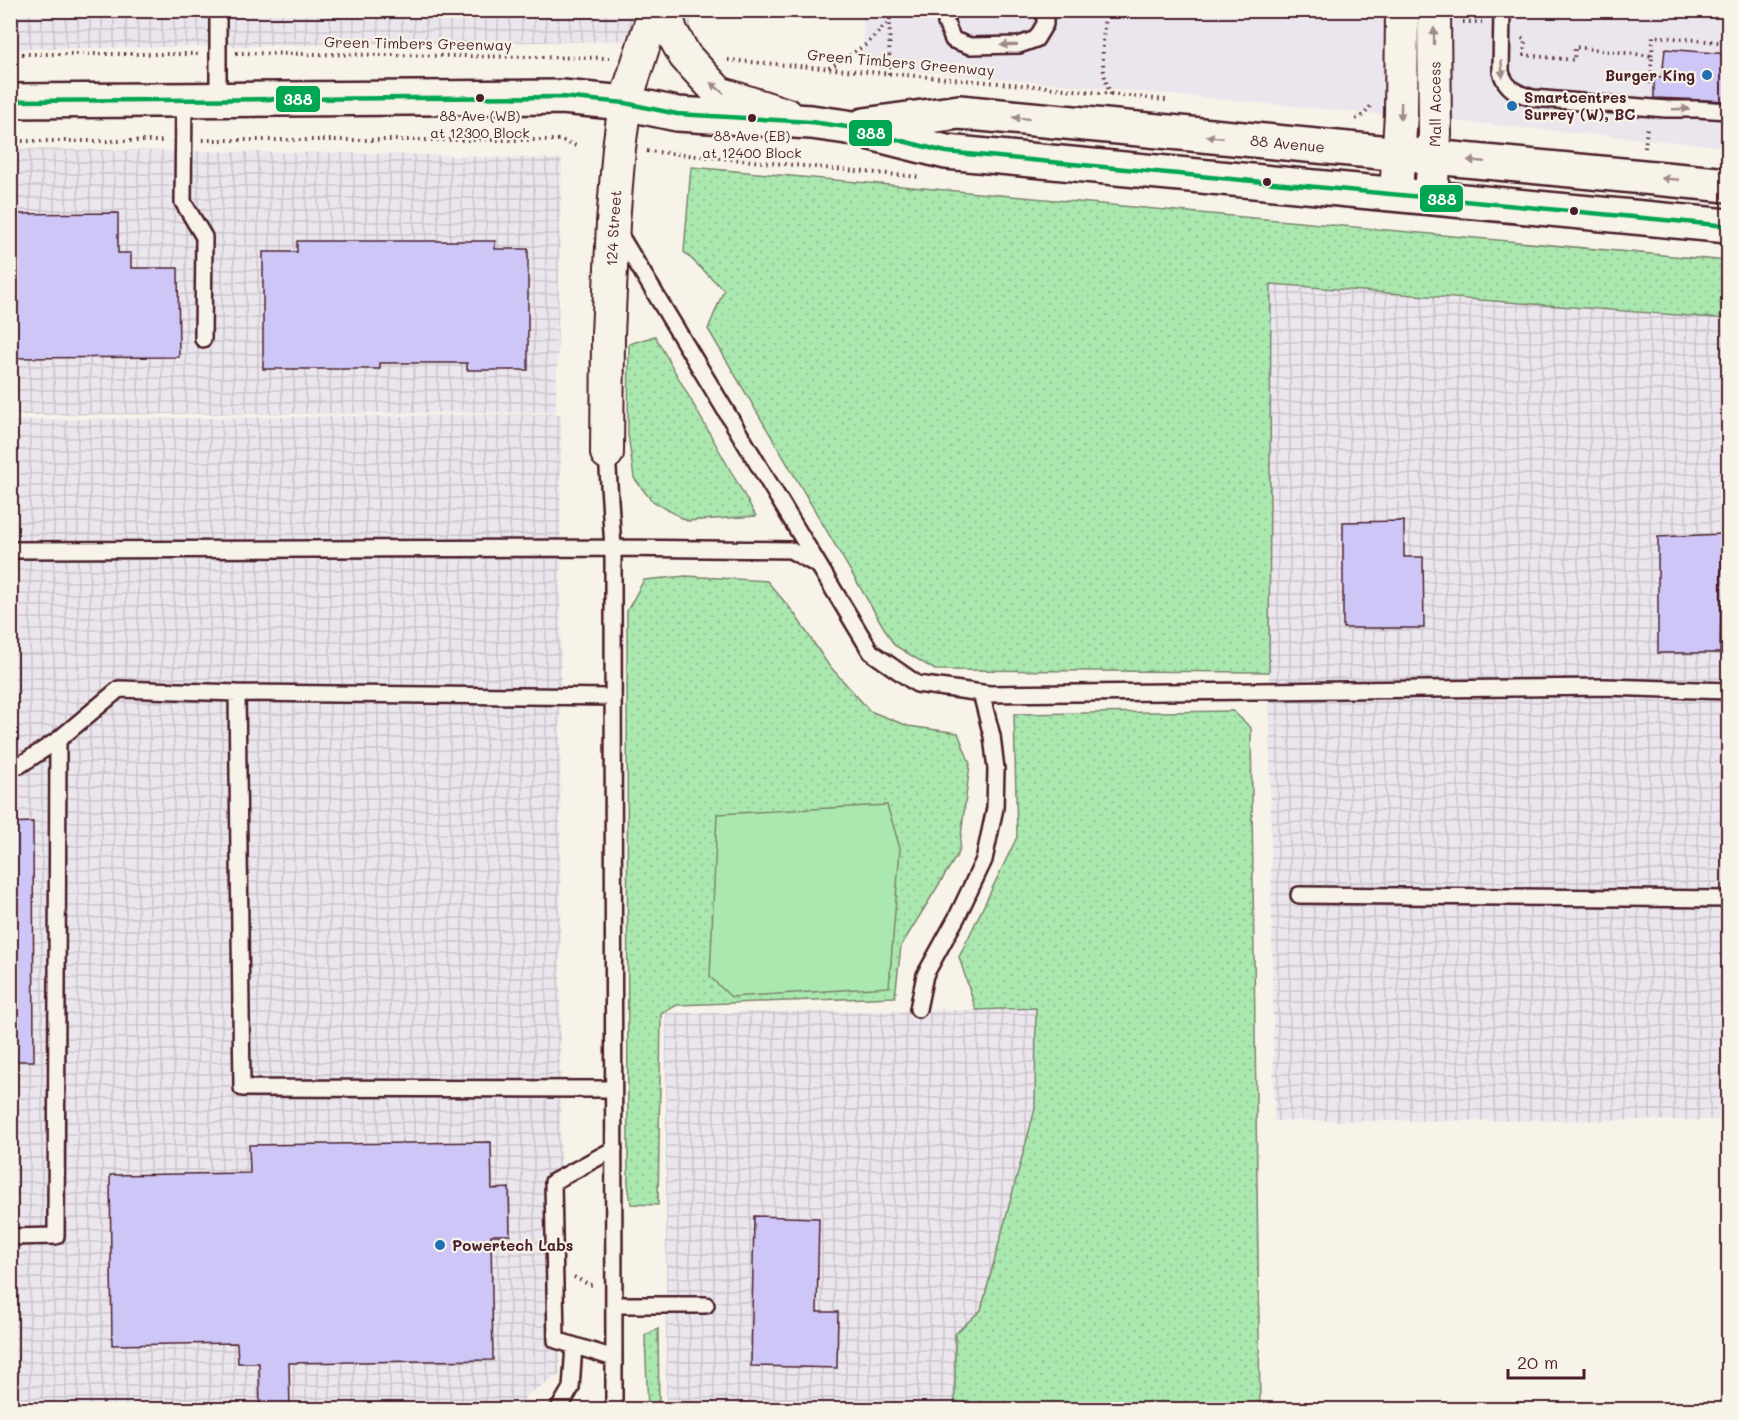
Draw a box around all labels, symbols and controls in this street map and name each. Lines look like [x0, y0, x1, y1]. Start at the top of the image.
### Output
one-way arrow [1429, 26, 1439, 45]
street label: Green Timbers Greenway [324, 31, 512, 55]
one-way arrow [1000, 40, 1019, 50]
street label: Green Timbers Greenway [806, 44, 996, 80]
one-way arrow [1498, 59, 1507, 78]
street label: Mall Access [1424, 61, 1445, 148]
place label: Burger King [1605, 65, 1695, 85]
marker: Burger King [1700, 68, 1714, 82]
one-way arrow [709, 82, 725, 95]
line badge: 388 [275, 85, 321, 113]
place label: Smartcentres Surrey (W), BC [1524, 87, 1635, 124]
text: 388 [283, 88, 313, 109]
marker: 88 Ave (WB) at 12300 Block [474, 92, 486, 104]
marker: Smartcentres Surrey (W), BC [1505, 99, 1519, 113]
one-way arrow [1396, 101, 1406, 120]
one-way arrow [1671, 104, 1690, 114]
place label: 88 Ave (WB) at 12300 Block [430, 106, 530, 142]
marker: 88 Ave (EB) at 12400 Block [746, 112, 758, 124]
one-way arrow [1012, 113, 1031, 123]
line badge: 388 [848, 119, 893, 147]
text: 388 [856, 122, 886, 143]
place label: 88 Ave (EB) at 12400 Block [702, 126, 802, 162]
street label: 88 Avenue [1249, 130, 1326, 157]
one-way arrow [1206, 132, 1225, 142]
one-way arrow [1467, 156, 1486, 166]
one-way arrow [1661, 174, 1680, 184]
unlabelled marker [1261, 176, 1273, 188]
line badge: 388 [1419, 184, 1464, 213]
text: 388 [1427, 188, 1457, 209]
street label: 124 Street [601, 189, 626, 267]
unlabelled marker [1568, 205, 1580, 217]
place label: Powertech Labs [452, 1235, 573, 1255]
marker: Powertech Labs [433, 1238, 447, 1252]
scale bar [1508, 1342, 1584, 1380]
text: 20 m [1517, 1350, 1558, 1374]

